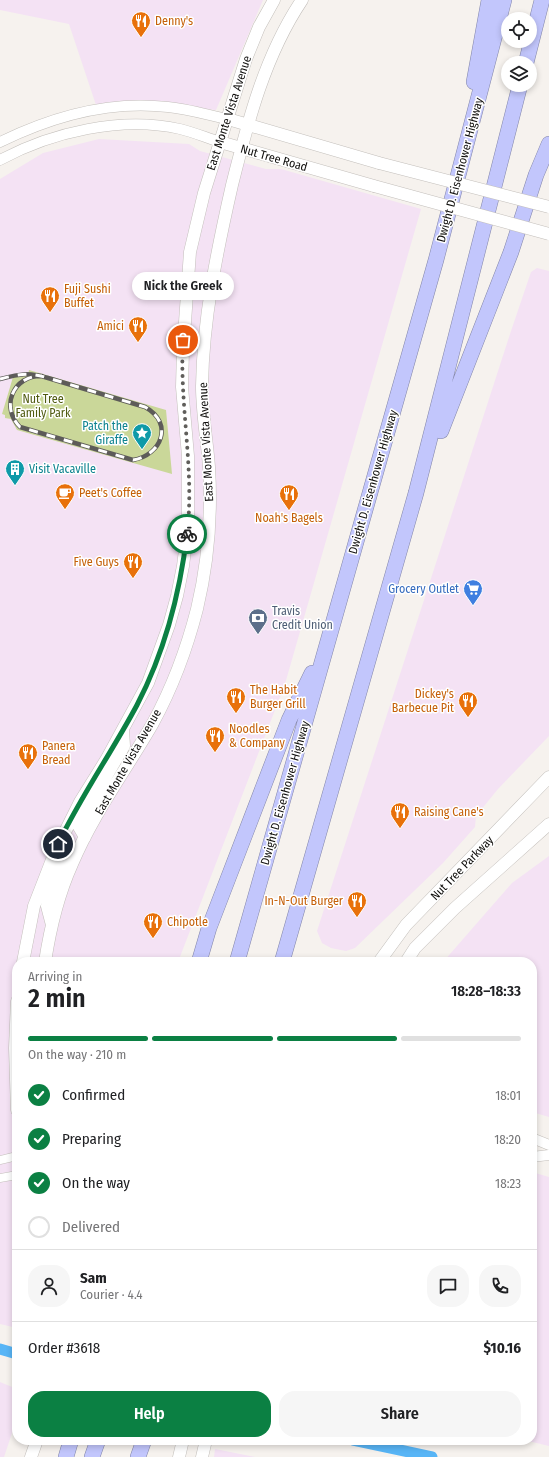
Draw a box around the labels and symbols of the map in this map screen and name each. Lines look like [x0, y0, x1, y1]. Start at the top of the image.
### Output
restaurant icon: Denny's [130, 10, 152, 38]
place label: Denny's [155, 14, 193, 28]
street label: East Monte Vista Avenue [204, 54, 254, 172]
street label: Dwight D. Eisenhower Highway [434, 96, 486, 244]
street label: Nut Tree Road [239, 142, 309, 174]
callout: Nick the Greek [132, 272, 234, 300]
place label: Fuji Sushi Buffet [64, 282, 111, 310]
restaurant icon: Fuji Sushi Buffet [39, 285, 61, 313]
restaurant icon: Amici [127, 315, 149, 343]
place label: Amici [97, 319, 124, 333]
pin [166, 323, 200, 357]
street label: East Monte Vista Avenue [196, 382, 216, 502]
park label: Nut Tree Family Park [15, 392, 71, 420]
street label: Dwight D. Eisenhower Highway [346, 408, 400, 556]
place label: Patch the Giraffe [82, 419, 128, 447]
place icon: Patch the Giraffe [131, 422, 153, 450]
building icon: Visit Vacaville [4, 458, 26, 486]
place label: Visit Vacaville [29, 462, 96, 476]
cafe icon: Peet's Coffee [54, 482, 76, 510]
restaurant icon: Noah's Bagels [278, 483, 300, 511]
place label: Peet's Coffee [79, 486, 142, 500]
place label: Noah's Bagels [255, 511, 323, 525]
courier [167, 514, 207, 554]
restaurant icon: Five Guys [122, 551, 144, 579]
place label: Five Guys [74, 555, 119, 569]
supermarket icon: Grocery Outlet [462, 578, 484, 606]
place label: Grocery Outlet [388, 582, 459, 596]
place label: Travis Credit Union [272, 604, 333, 632]
bank icon: Travis Credit Union [247, 607, 269, 635]
place label: The Habit Burger Grill [250, 683, 306, 711]
restaurant icon: The Habit Burger Grill [225, 686, 247, 714]
place label: Dickey's Barbecue Pit [392, 687, 454, 715]
restaurant icon: Dickey's Barbecue Pit [457, 690, 479, 718]
street label: East Monte Vista Avenue [92, 707, 164, 817]
street label: Dwight D. Eisenhower Highway [258, 719, 312, 867]
place label: Noodles & Company [229, 722, 286, 750]
restaurant icon: Noodles & Company [204, 725, 226, 753]
place label: Panera Bread [42, 739, 76, 767]
restaurant icon: Panera Bread [17, 742, 39, 770]
restaurant icon: Raising Cane's [389, 801, 411, 829]
place label: Raising Cane's [414, 805, 484, 819]
pin [41, 827, 75, 861]
street label: Nut Tree Parkway [428, 832, 497, 903]
restaurant icon: In-N-Out Burger [346, 890, 368, 918]
place label: In-N-Out Burger [264, 894, 344, 908]
restaurant icon: Chipotle [142, 911, 164, 939]
place label: Chipotle [167, 915, 208, 929]

